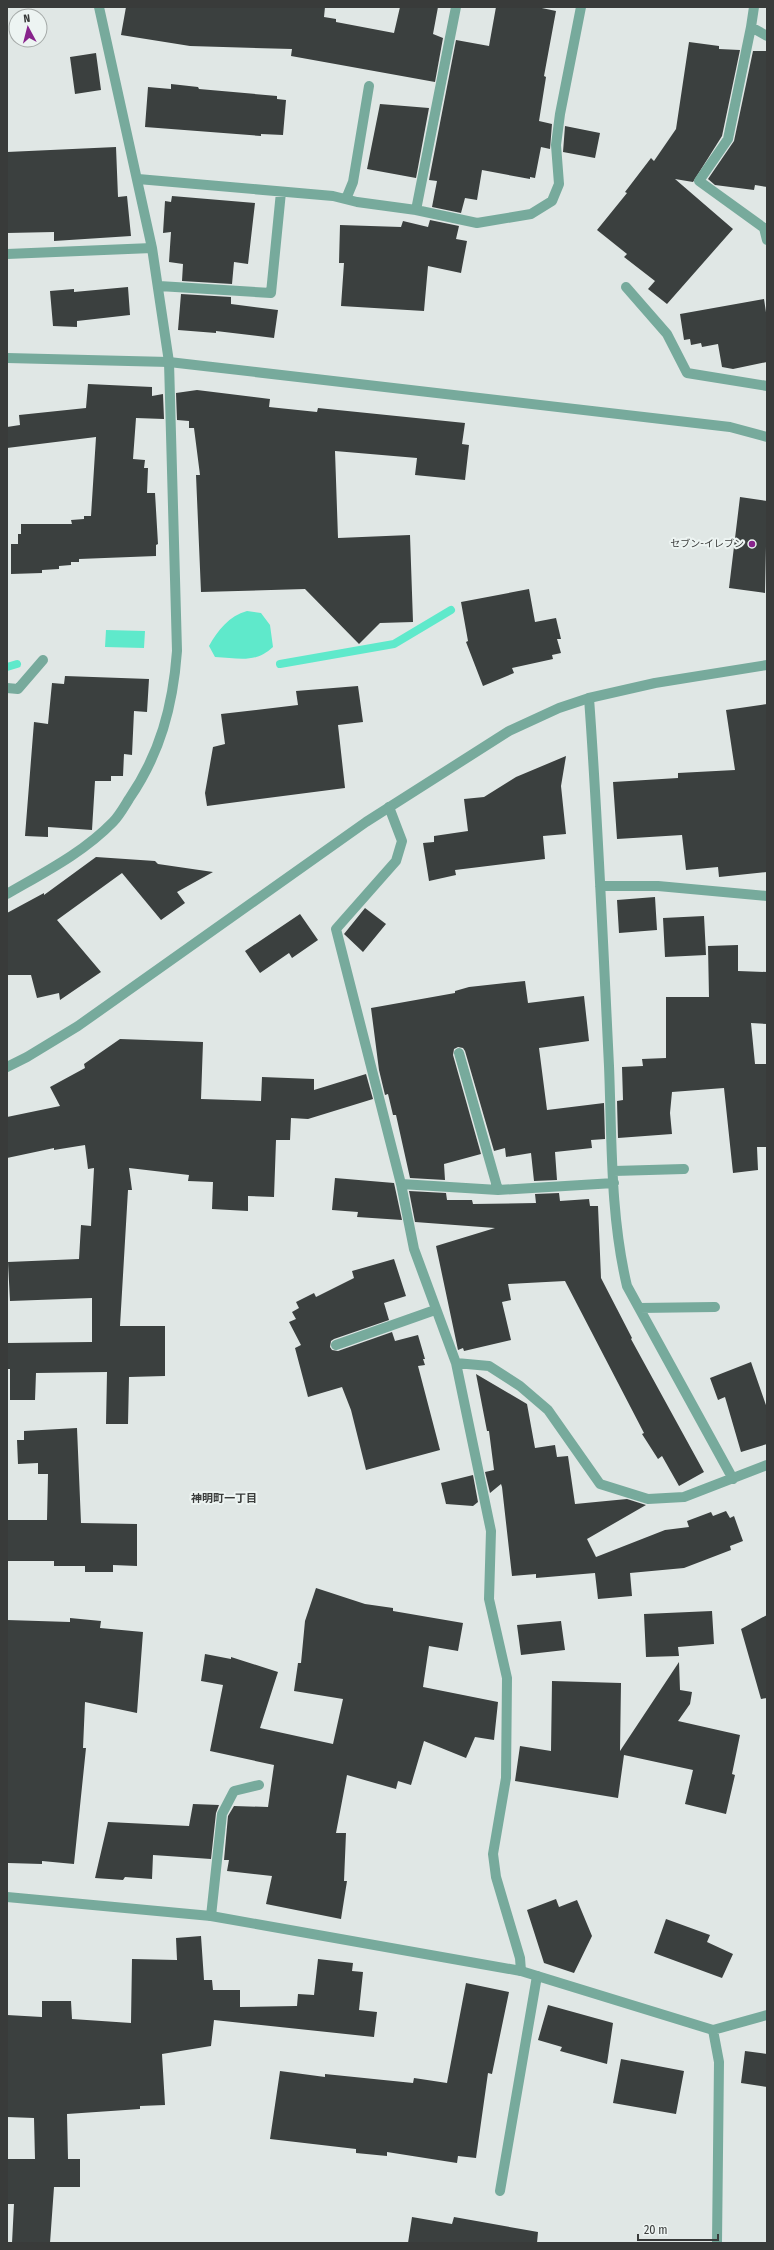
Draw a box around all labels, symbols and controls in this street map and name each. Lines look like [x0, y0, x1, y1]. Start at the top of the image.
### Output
north arrow [8, 8, 48, 48]
text: N [23, 12, 31, 25]
place label: セブン-イレブン [670, 538, 744, 550]
marker: セブン-イレブン [747, 539, 757, 549]
district label: 神明町一丁目 [191, 1492, 257, 1505]
scale bar [638, 2216, 718, 2242]
text: 20 m [644, 2223, 668, 2237]

